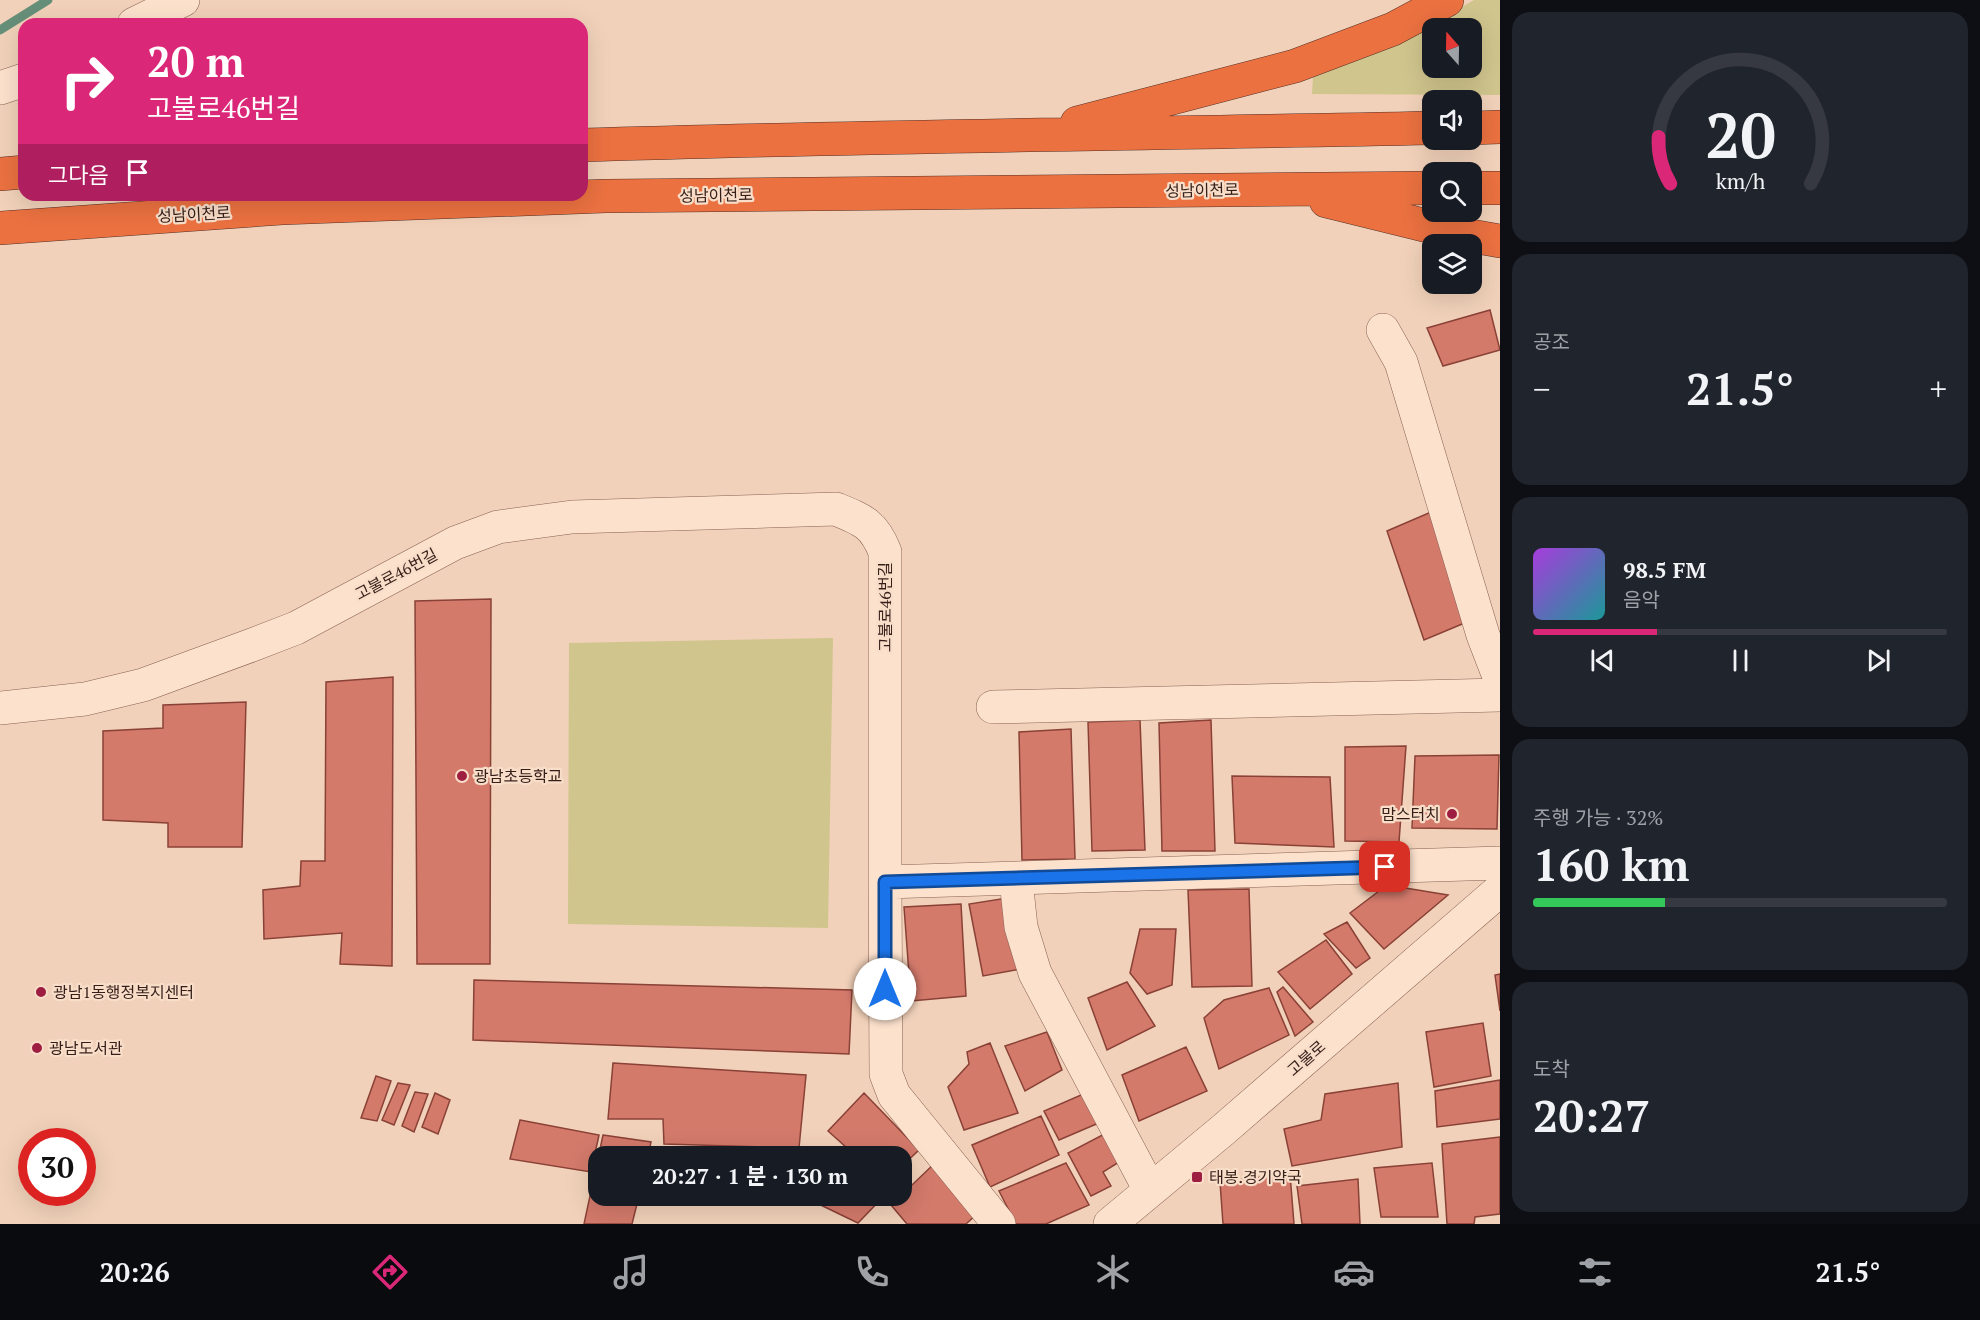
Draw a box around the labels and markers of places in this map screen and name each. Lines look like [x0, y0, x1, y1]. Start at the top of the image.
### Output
place label: 광남초등학교 [474, 765, 562, 787]
marker: 광남초등학교 [455, 769, 469, 783]
place label: 맘스터치 [1381, 803, 1440, 825]
marker: 맘스터치 [1445, 807, 1459, 821]
pin [1359, 841, 1410, 892]
place label: 광남1동행정복지센터 [53, 981, 194, 1003]
marker: 광남1동행정복지센터 [34, 985, 48, 999]
place label: 광남도서관 [49, 1037, 123, 1059]
marker: 광남도서관 [30, 1041, 44, 1055]
place label: 태봉.경기약국 [1209, 1166, 1302, 1188]
marker: 태봉.경기약국 [1190, 1170, 1204, 1184]

